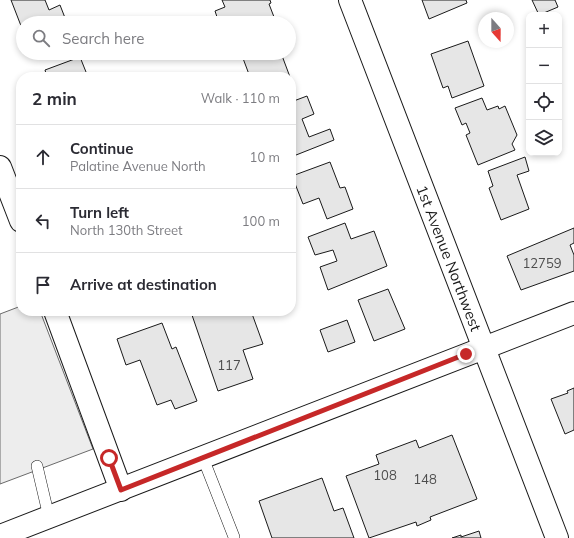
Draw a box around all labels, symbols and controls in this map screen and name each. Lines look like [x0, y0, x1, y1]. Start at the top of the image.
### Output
north arrow [478, 12, 514, 48]
map controls [526, 12, 562, 156]
button: + [526, 12, 562, 48]
search box [16, 16, 296, 60]
icon: search [30, 27, 52, 49]
text: Search here [62, 29, 144, 48]
button: − [526, 48, 562, 84]
button: locate [526, 84, 562, 120]
text: 2 min [32, 88, 77, 109]
text: Walk · 110 m [201, 90, 280, 106]
button: layers [526, 120, 562, 156]
text: Continue [70, 139, 133, 158]
icon: ahead [32, 146, 54, 168]
text: 10 m [250, 149, 280, 165]
text: Palatine Avenue North [70, 158, 206, 174]
street label: 1st Avenue Northwest [412, 182, 486, 334]
text: Turn left [70, 203, 129, 222]
icon: left [32, 210, 54, 232]
text: 100 m [242, 213, 280, 229]
text: North 130th Street [70, 222, 183, 238]
house number: 12759 [522, 255, 562, 271]
icon: arrive [32, 274, 54, 296]
text: Arrive at destination [70, 275, 217, 294]
route end [457, 345, 475, 363]
house number: 117 [217, 357, 241, 373]
route start [100, 449, 118, 467]
house number: 108 [373, 467, 397, 483]
house number: 148 [413, 471, 437, 487]

